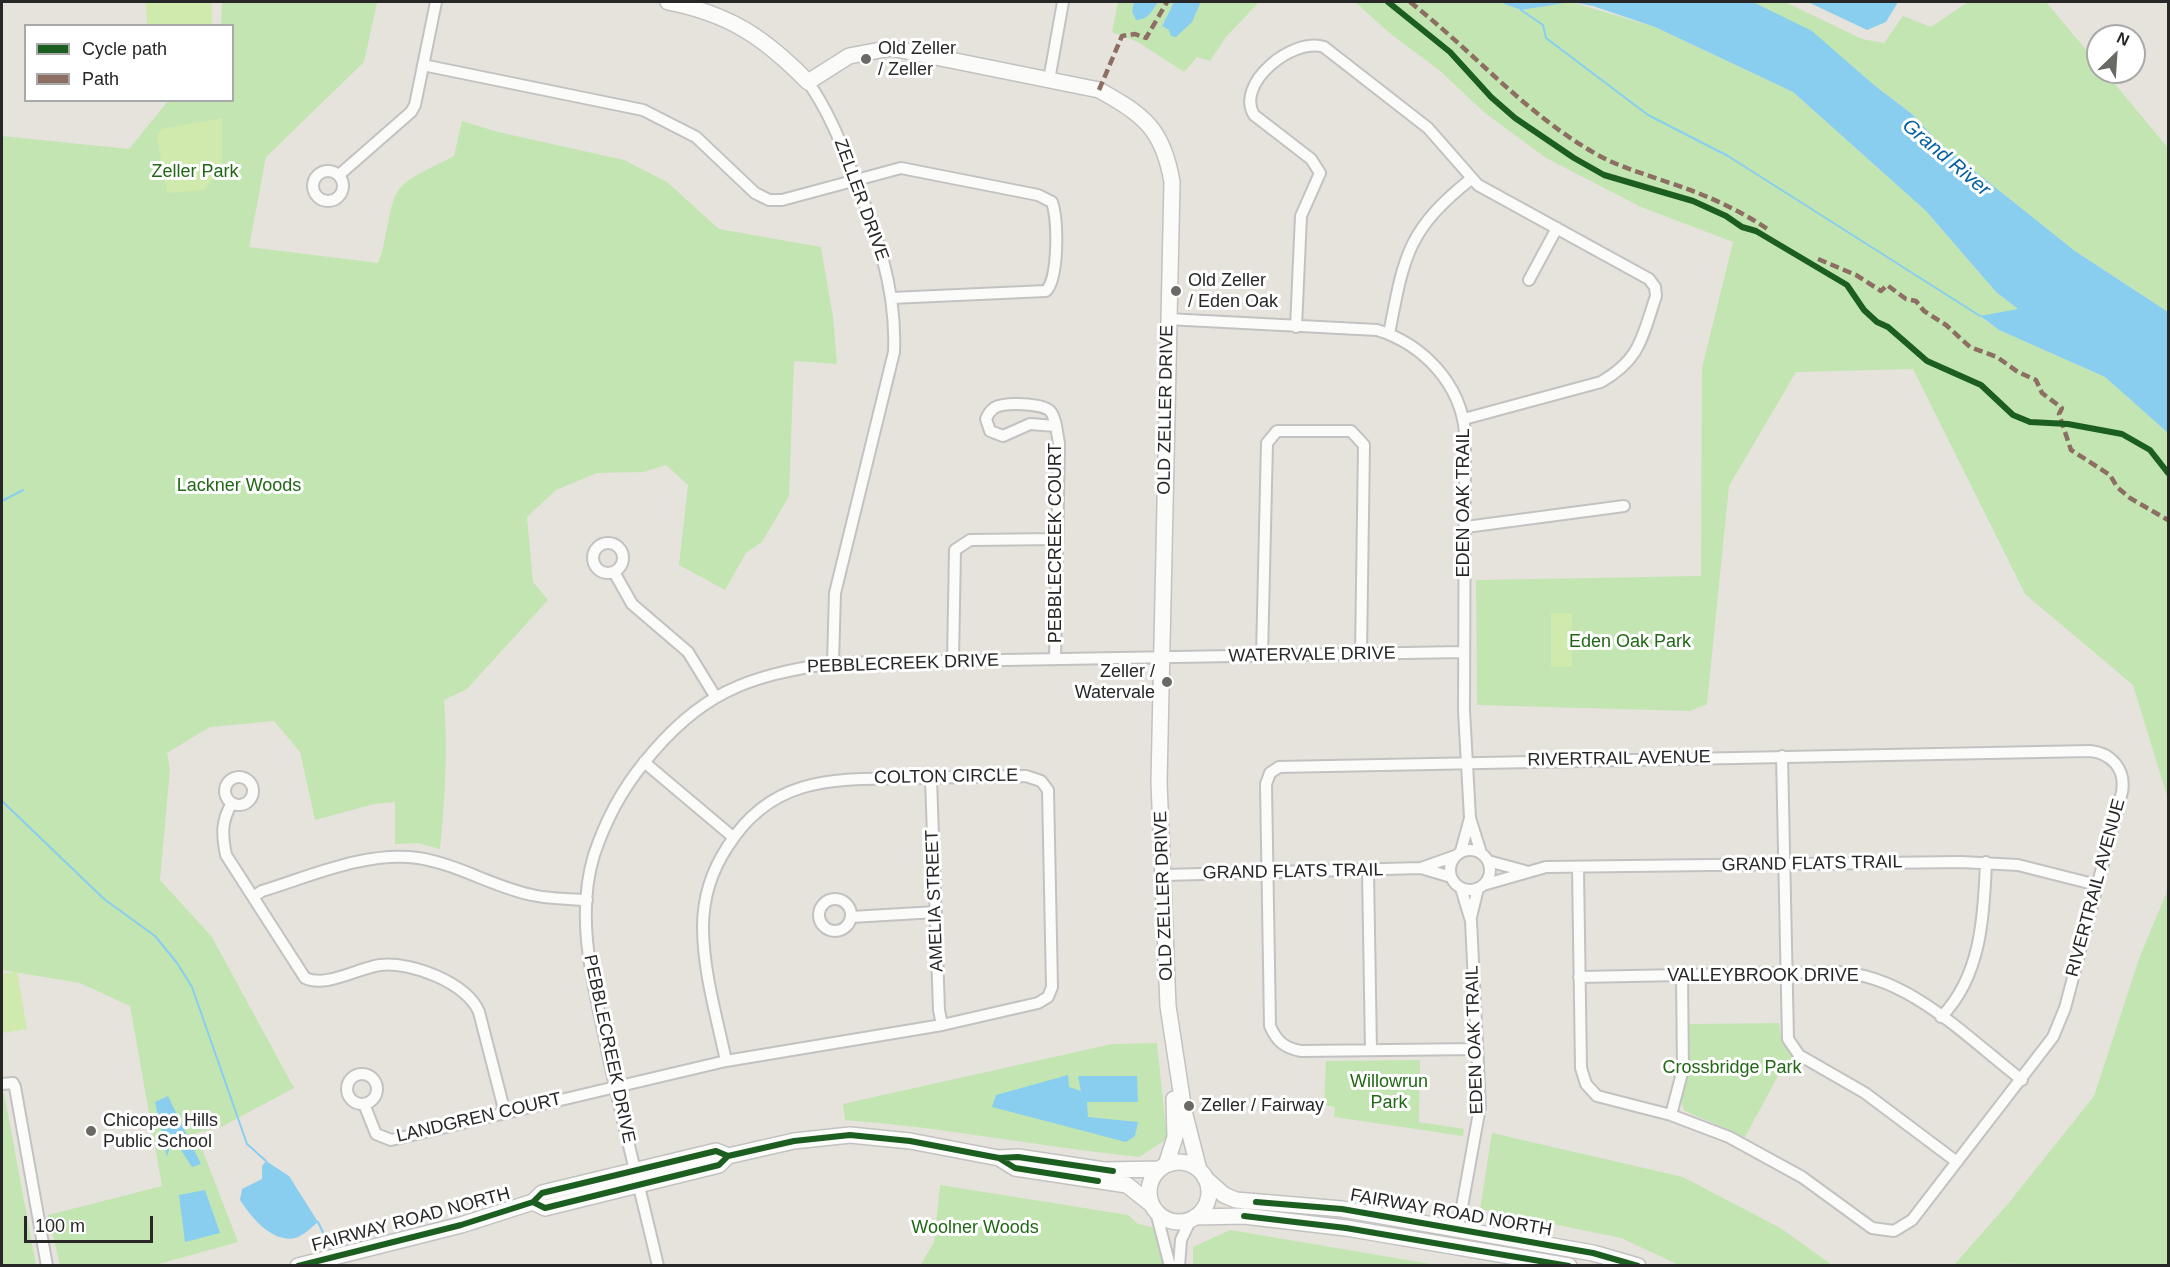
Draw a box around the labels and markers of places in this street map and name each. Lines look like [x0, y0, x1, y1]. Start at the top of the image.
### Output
place label: Old Zeller / Zeller [878, 38, 956, 80]
marker: Old Zeller / Zeller [859, 52, 873, 66]
place label: Old Zeller / Eden Oak [1188, 270, 1278, 312]
marker: Old Zeller / Eden Oak [1169, 284, 1183, 298]
place label: Zeller / Watervale [1075, 661, 1155, 704]
marker: Zeller / Watervale [1160, 675, 1174, 689]
place label: Zeller / Fairway [1201, 1095, 1324, 1117]
marker: Zeller / Fairway [1182, 1099, 1196, 1113]
place label: Chicopee Hills Public School [103, 1110, 218, 1152]
marker: Chicopee Hills Public School [84, 1124, 98, 1138]

